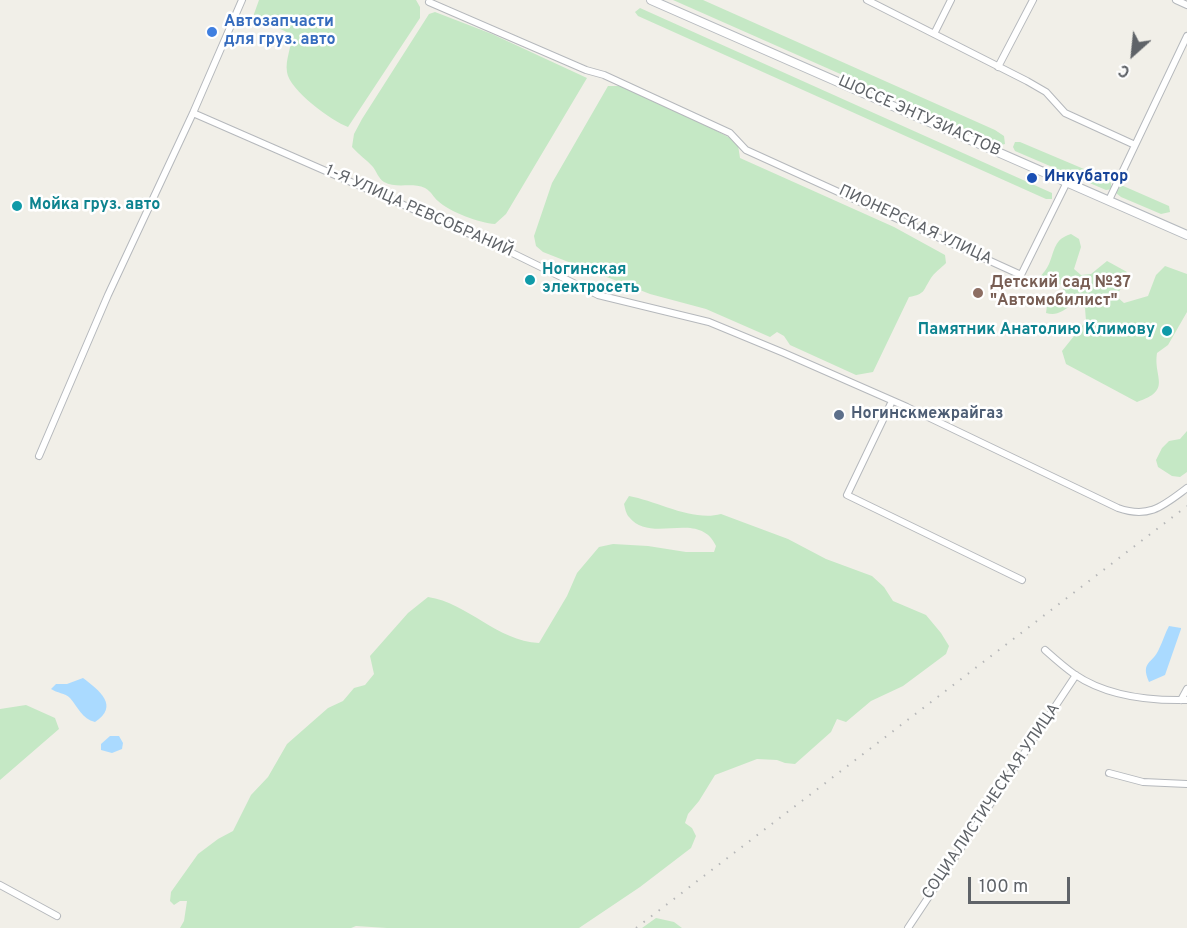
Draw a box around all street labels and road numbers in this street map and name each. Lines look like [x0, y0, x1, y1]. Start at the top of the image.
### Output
street label: ШОССЕ ЭНТУЗИАСТОВ [835, 72, 1003, 162]
street label: 1-Я УЛИЦА РЕВСОБРАНИЙ [322, 162, 516, 262]
street label: ПИОНЕРСКАЯ УЛИЦА [835, 182, 995, 270]
street label: СОЦИАЛИСТИЧЕСКАЯ УЛИЦА [919, 700, 1065, 904]

